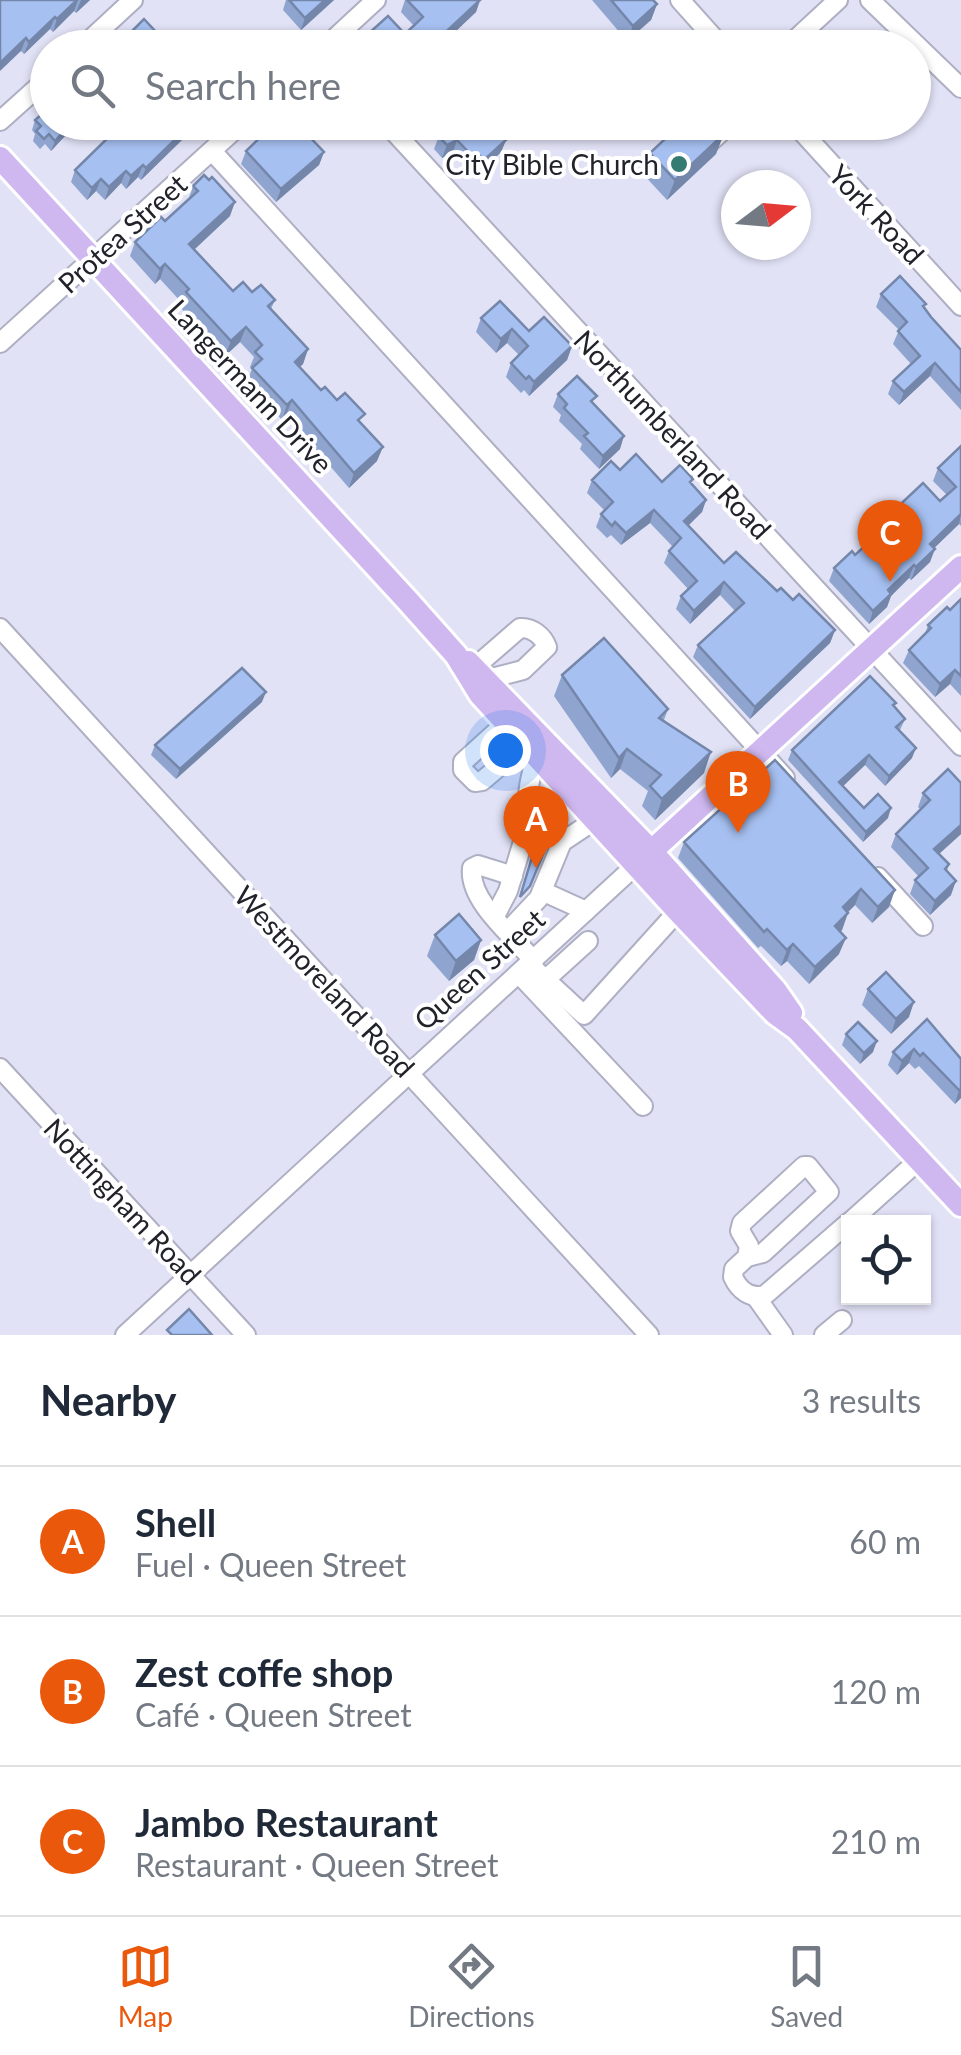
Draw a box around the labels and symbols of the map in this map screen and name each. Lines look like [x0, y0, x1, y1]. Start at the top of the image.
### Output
place label: City Bible Church [445, 147, 659, 181]
marker: City Bible Church [668, 153, 690, 175]
street label: York Road [822, 157, 932, 271]
street label: Protea Street [51, 166, 193, 300]
north arrow [721, 170, 811, 260]
street label: Langermann Drive [162, 292, 340, 480]
street label: Northumberland Road [567, 323, 779, 545]
pin: C [858, 500, 922, 582]
your location [480, 725, 531, 776]
pin: B [706, 750, 770, 833]
pin: A [504, 786, 568, 868]
street label: Westmoreland Road [228, 878, 422, 1084]
street label: Queen Street [407, 902, 551, 1036]
street label: Nottingham Road [37, 1111, 209, 1291]

